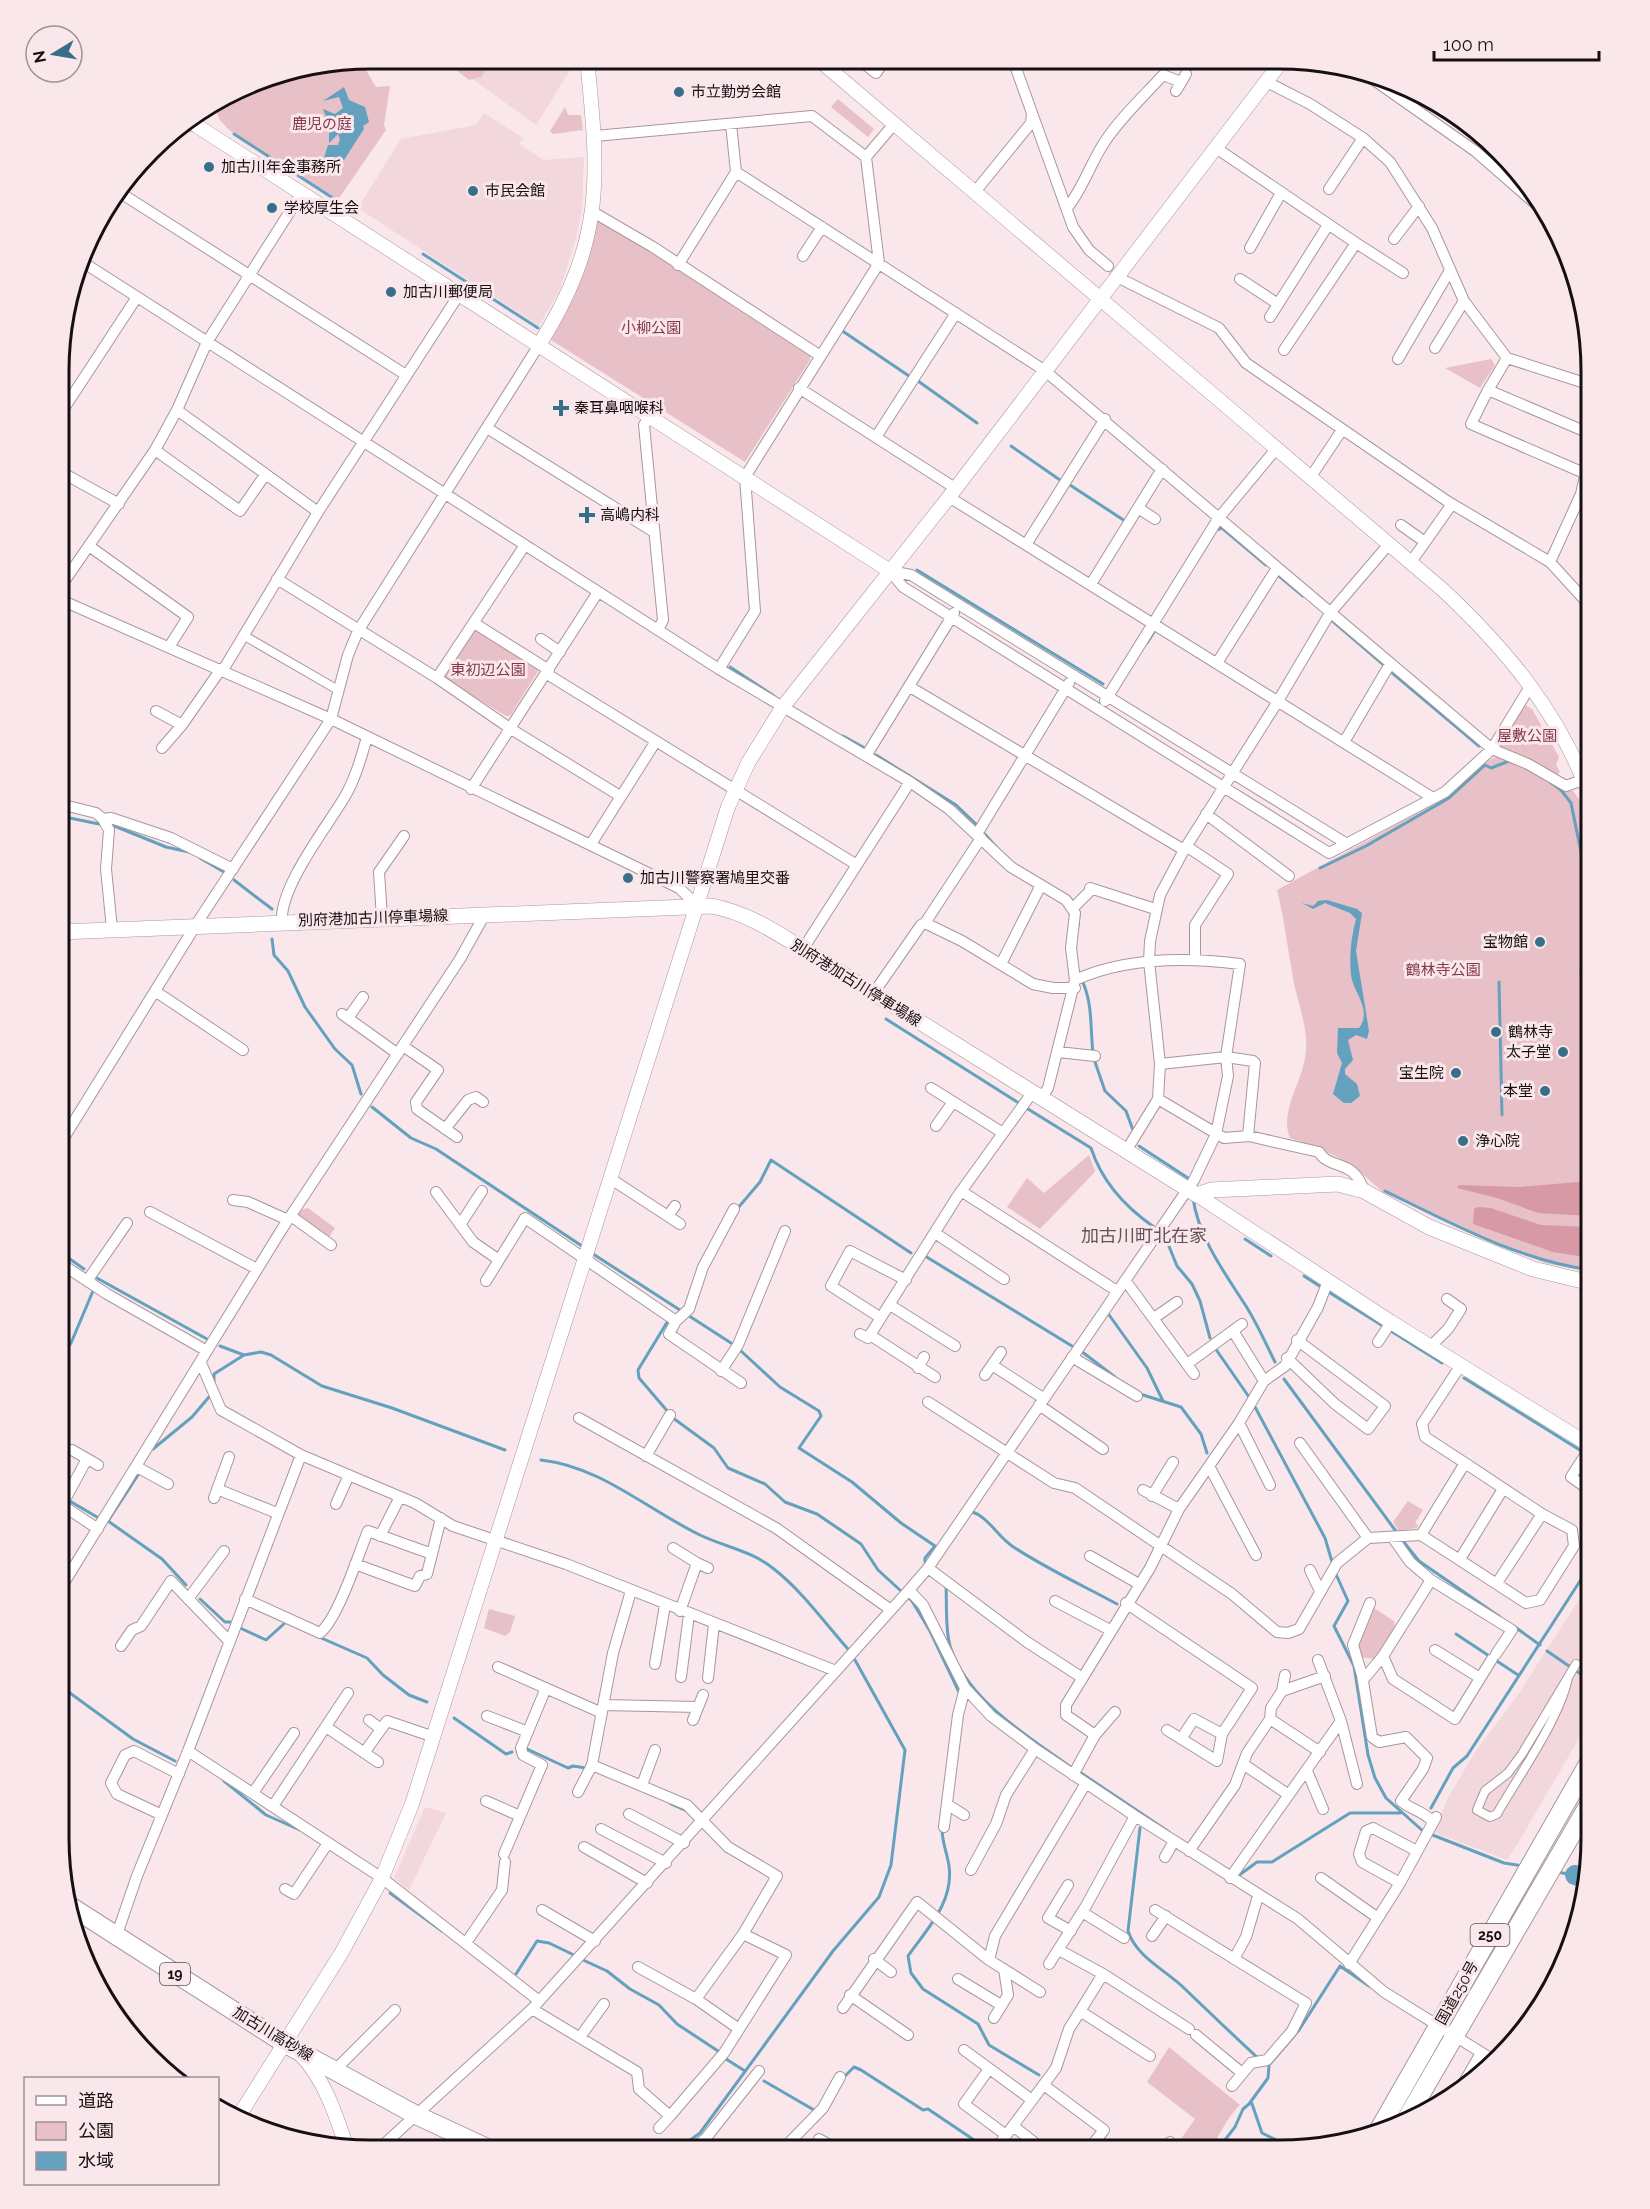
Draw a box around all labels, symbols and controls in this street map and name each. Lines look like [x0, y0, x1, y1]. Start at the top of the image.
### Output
north arrow [24, 24, 84, 84]
scale bar [1434, 24, 1599, 62]
text: 100 m [1443, 34, 1494, 55]
text: N [29, 49, 50, 65]
place label: 市立勤労会館 [691, 83, 781, 101]
marker: 市立勤労会館 [672, 85, 686, 99]
park label: 鹿児の庭 [292, 115, 352, 133]
place label: 加古川年金事務所 [221, 158, 341, 176]
marker: 加古川年金事務所 [202, 160, 216, 174]
place label: 市民会館 [485, 182, 545, 200]
marker: 市民会館 [466, 184, 480, 198]
place label: 学校厚生会 [284, 199, 359, 217]
marker: 学校厚生会 [265, 201, 279, 215]
place label: 加古川郵便局 [403, 283, 493, 301]
marker: 加古川郵便局 [384, 285, 398, 299]
park label: 小柳公園 [621, 319, 681, 337]
marker: 秦耳鼻咽喉科 [552, 399, 570, 417]
place label: 秦耳鼻咽喉科 [574, 399, 664, 417]
marker: 高嶋内科 [578, 506, 596, 524]
place label: 高嶋内科 [600, 506, 660, 524]
park label: 東初辺公園 [450, 661, 526, 679]
park label: 屋敷公園 [1497, 727, 1557, 745]
place label: 加古川警察署鳩里交番 [640, 869, 790, 887]
marker: 加古川警察署鳩里交番 [621, 871, 635, 885]
street label: 別府港加古川停車場線 [298, 906, 448, 930]
place label: 宝物館 [1483, 933, 1528, 951]
marker: 宝物館 [1533, 935, 1547, 949]
street label: 別府港加古川停車場線 [788, 936, 924, 1030]
park label: 鶴林寺公園 [1405, 961, 1481, 979]
place label: 鶴林寺 [1508, 1023, 1553, 1041]
marker: 鶴林寺 [1489, 1025, 1503, 1039]
place label: 太子堂 [1506, 1043, 1551, 1061]
marker: 太子堂 [1556, 1045, 1570, 1059]
place label: 宝生院 [1399, 1064, 1444, 1082]
marker: 宝生院 [1449, 1066, 1463, 1080]
place label: 本堂 [1503, 1082, 1533, 1100]
marker: 本堂 [1538, 1084, 1552, 1098]
place label: 浄心院 [1475, 1132, 1520, 1150]
marker: 浄心院 [1456, 1134, 1470, 1148]
district label: 加古川町北在家 [1081, 1225, 1207, 1246]
road number: 250 [1470, 1924, 1510, 1946]
street label: 国道250号 [1432, 1958, 1482, 2028]
road number: 19 [160, 1963, 190, 1985]
street label: 加古川高砂線 [230, 2003, 316, 2065]
legend [24, 2077, 219, 2185]
text: 道路 [78, 2090, 114, 2111]
text: 公園 [78, 2120, 114, 2141]
text: 水域 [78, 2150, 114, 2171]

